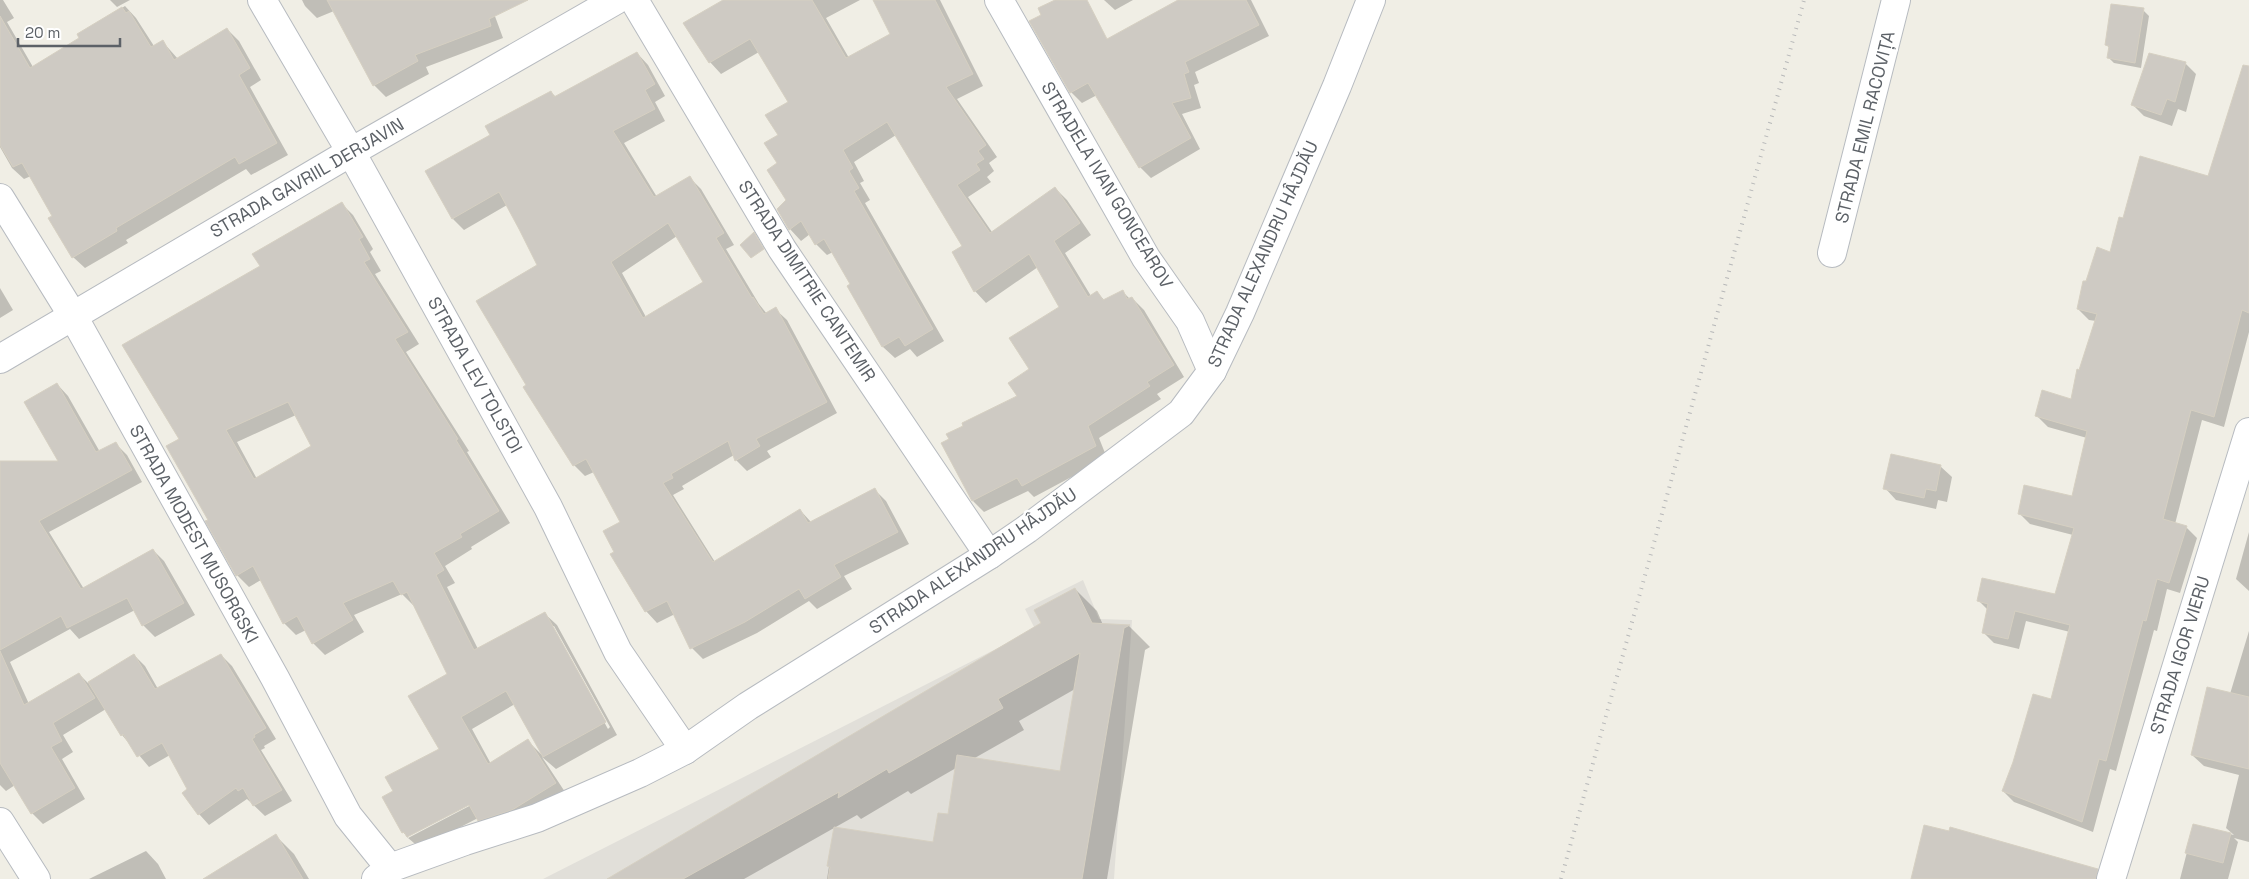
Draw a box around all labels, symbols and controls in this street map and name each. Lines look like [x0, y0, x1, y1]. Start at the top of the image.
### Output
scale bar [18, 15, 120, 47]
text: 20 m [25, 23, 60, 42]
street label: STRADA EMIL RACOVIȚA [1829, 28, 1900, 225]
street label: STRADELA IVAN GONCEAROV [1037, 77, 1178, 292]
street label: STRADA GAVRIIL DERJAVIN [206, 113, 408, 243]
street label: STRADA ALEXANDRU HÂJDĂU [1202, 137, 1323, 371]
street label: STRADA DIMITRIE CANTEMIR [734, 176, 881, 386]
street label: STRADA LEV TOLSTOI [423, 293, 528, 457]
street label: STRADA MODEST MUSORGSKI [125, 421, 264, 647]
street label: STRADA ALEXANDRU HÂJDĂU [864, 482, 1081, 639]
street label: STRADA IGOR VIERU [2144, 573, 2215, 737]

